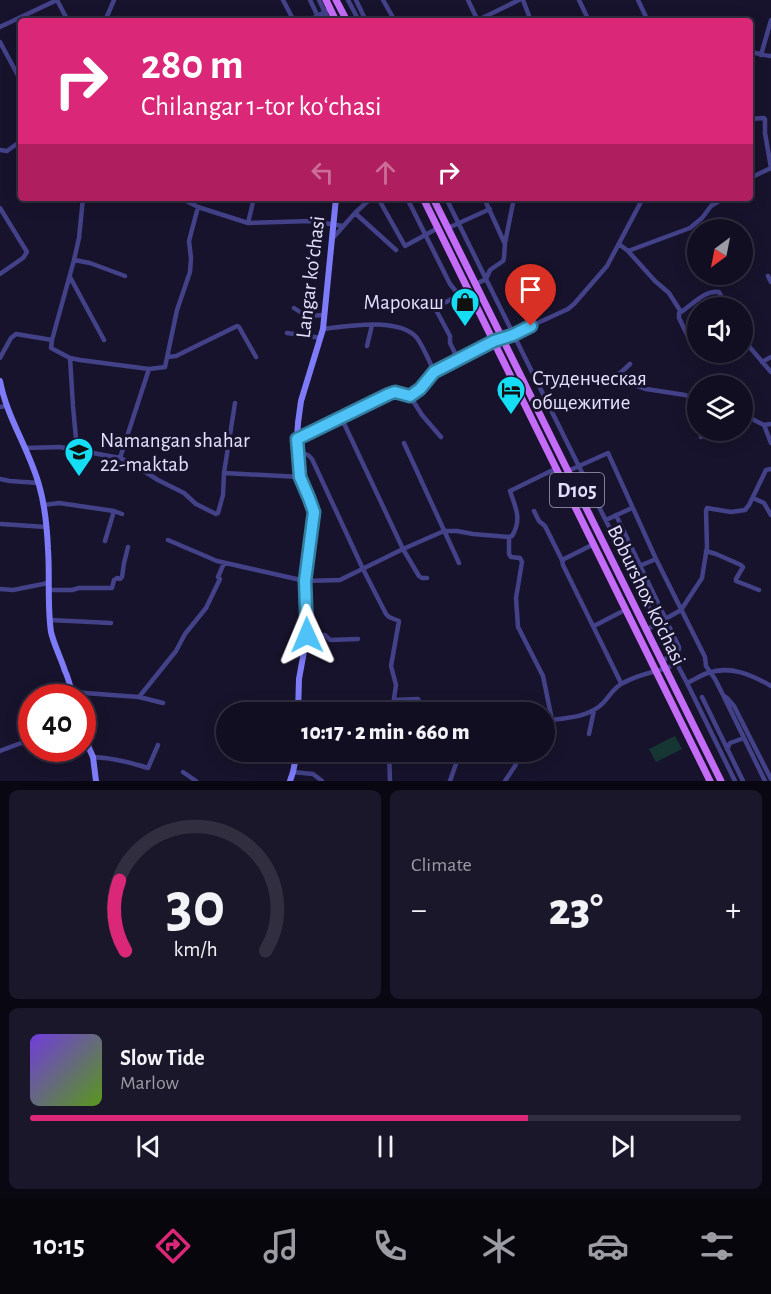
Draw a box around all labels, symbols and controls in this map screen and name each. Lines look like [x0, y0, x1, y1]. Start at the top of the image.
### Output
icon: right [42, 42, 120, 120]
text: 280 m [141, 44, 244, 86]
text: Chilangar 1-tor koʻchasi [141, 93, 382, 120]
icon: left [306, 156, 339, 189]
icon: ahead [369, 156, 402, 189]
icon: right [432, 156, 465, 189]
street label: Langar koʻchasi [293, 215, 328, 340]
north arrow [687, 219, 753, 285]
map controls [687, 219, 753, 441]
pin [505, 264, 556, 326]
icon: arrive [514, 273, 547, 306]
shop icon: Марокаш [449, 286, 481, 328]
place label: Марокаш [363, 292, 444, 313]
button: sound [687, 297, 753, 363]
place label: Студенческая общежитие [532, 368, 647, 413]
hotel icon: Студенческая общежитие [495, 374, 527, 416]
button: layers [687, 375, 753, 441]
place label: Namangan shahar 22-maktab [100, 430, 250, 475]
school or university icon: Namangan shahar 22-maktab [63, 436, 95, 478]
road number: D105 [550, 473, 604, 507]
street label: Boburshox ko'chasi [603, 522, 690, 669]
position arrow [275, 603, 339, 667]
speed limit sign: 40 [18, 684, 96, 762]
text: 10:17 · 2 min · 660 m [301, 721, 470, 743]
text: Climate [411, 855, 472, 875]
text: 30 [165, 875, 225, 937]
text: 23° [549, 888, 603, 933]
text: − [411, 894, 427, 927]
text: + [725, 894, 741, 927]
text: km/h [173, 940, 217, 961]
text: Slow Tide [120, 1047, 205, 1069]
text: Marlow [120, 1073, 179, 1093]
icon: previous [132, 1130, 165, 1163]
icon: pause [369, 1130, 402, 1163]
icon: next [606, 1130, 639, 1163]
icon: directions [152, 1225, 194, 1267]
icon: music [260, 1225, 302, 1267]
icon: phone [369, 1225, 411, 1267]
icon: climate [478, 1225, 520, 1267]
icon: car [587, 1225, 629, 1267]
icon: filters [696, 1225, 738, 1267]
text: 10:15 [33, 1232, 85, 1259]

